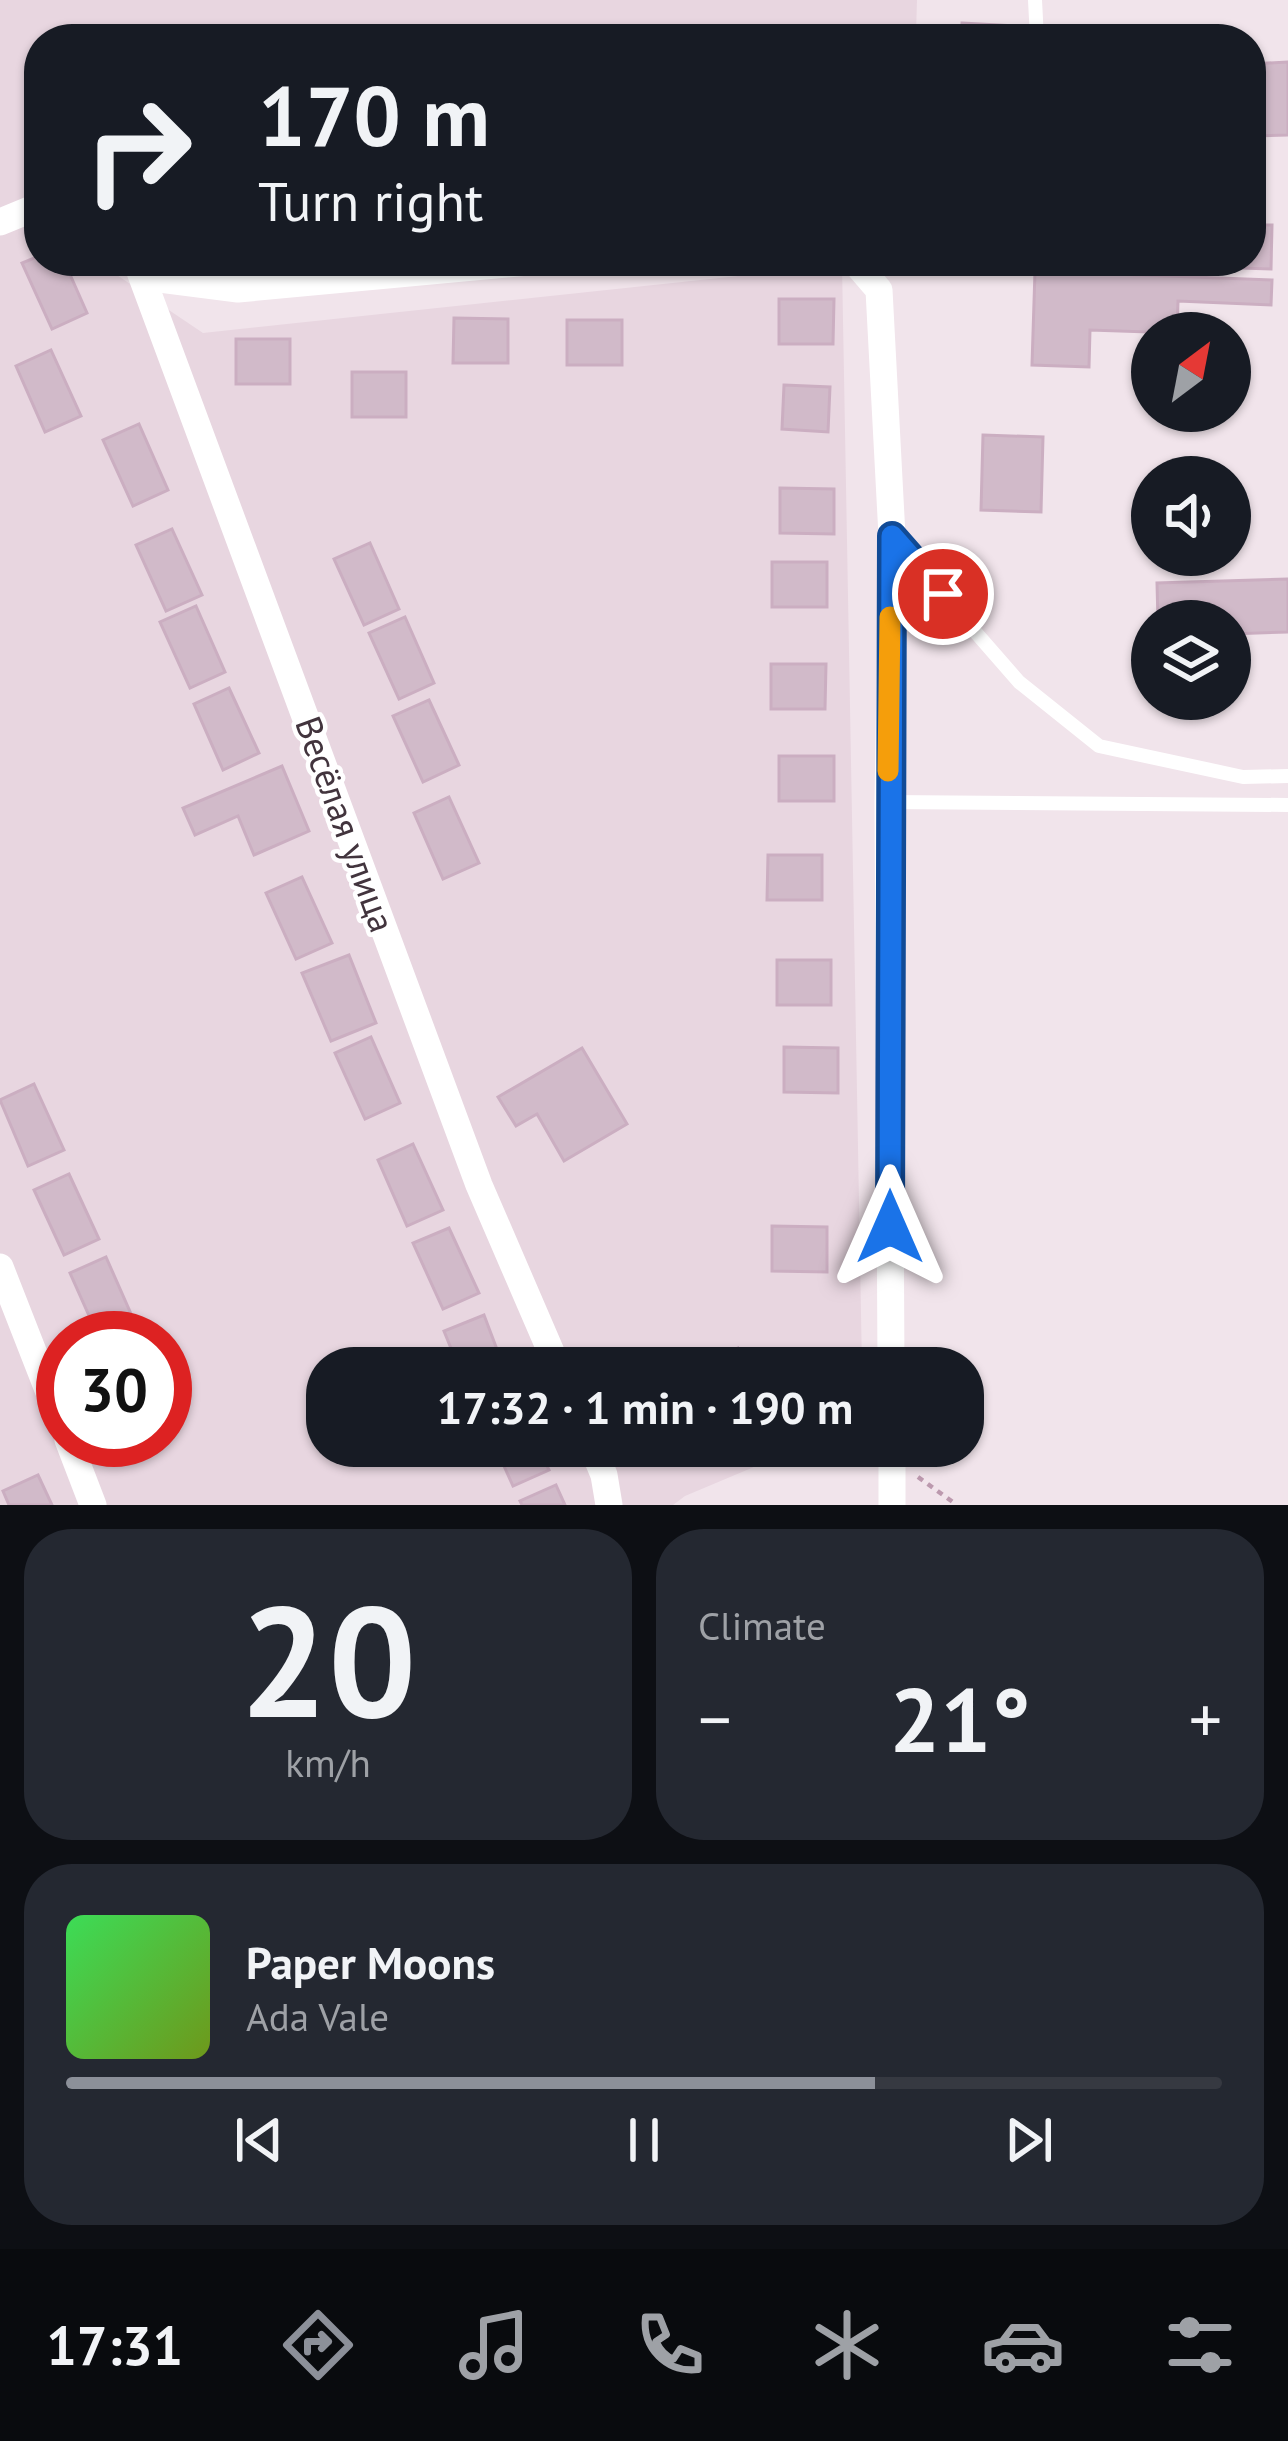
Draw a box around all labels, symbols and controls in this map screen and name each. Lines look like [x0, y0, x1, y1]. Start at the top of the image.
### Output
text: 170 m [258, 60, 490, 169]
icon: right [60, 72, 216, 228]
text: Turn right [258, 166, 483, 236]
north arrow [1131, 312, 1251, 432]
map controls [1131, 312, 1251, 720]
button: sound [1131, 456, 1251, 576]
pin [892, 543, 994, 645]
icon: arrive [910, 561, 976, 627]
button: layers [1131, 600, 1251, 720]
street label: Весёлая улица [285, 710, 407, 938]
position arrow [827, 1164, 953, 1290]
speed limit sign: 30 [36, 1311, 192, 1467]
text: 17:32 · 1 min · 190 m [437, 1378, 853, 1436]
text: 20 [240, 1558, 416, 1760]
text: Climate [698, 1600, 826, 1651]
text: 21° [889, 1660, 1031, 1777]
text: − [698, 1676, 731, 1761]
text: + [1189, 1676, 1222, 1761]
text: km/h [285, 1737, 371, 1788]
text: Paper Moons [246, 1933, 495, 1991]
text: Ada Vale [246, 1991, 389, 2042]
icon: previous [226, 2107, 292, 2173]
icon: pause [611, 2107, 677, 2173]
icon: next [996, 2107, 1062, 2173]
icon: directions [276, 2303, 360, 2387]
icon: music [452, 2303, 536, 2387]
icon: phone [628, 2303, 712, 2387]
icon: climate [805, 2303, 889, 2387]
icon: car [981, 2303, 1065, 2387]
icon: filters [1158, 2303, 1242, 2387]
text: 17:31 [46, 2310, 183, 2380]

